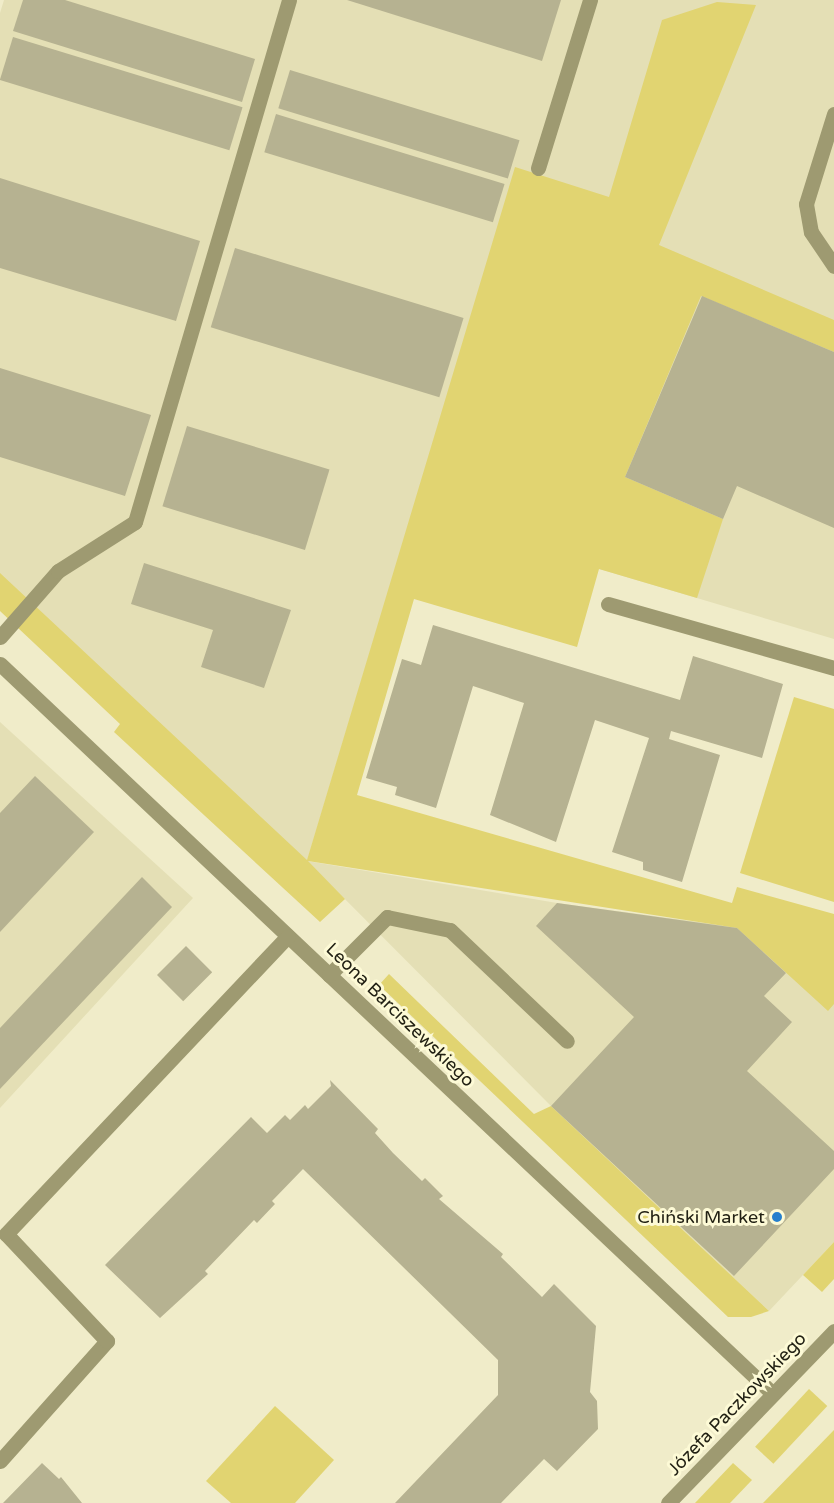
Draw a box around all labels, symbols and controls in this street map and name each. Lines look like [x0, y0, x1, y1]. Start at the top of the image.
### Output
street label: Leona Barciszewskiego [321, 938, 479, 1092]
place label: Chiński Market [637, 1206, 765, 1228]
marker: Chiński Market [770, 1210, 784, 1224]
street label: Józefa Paczkowskiego [663, 1328, 811, 1480]

